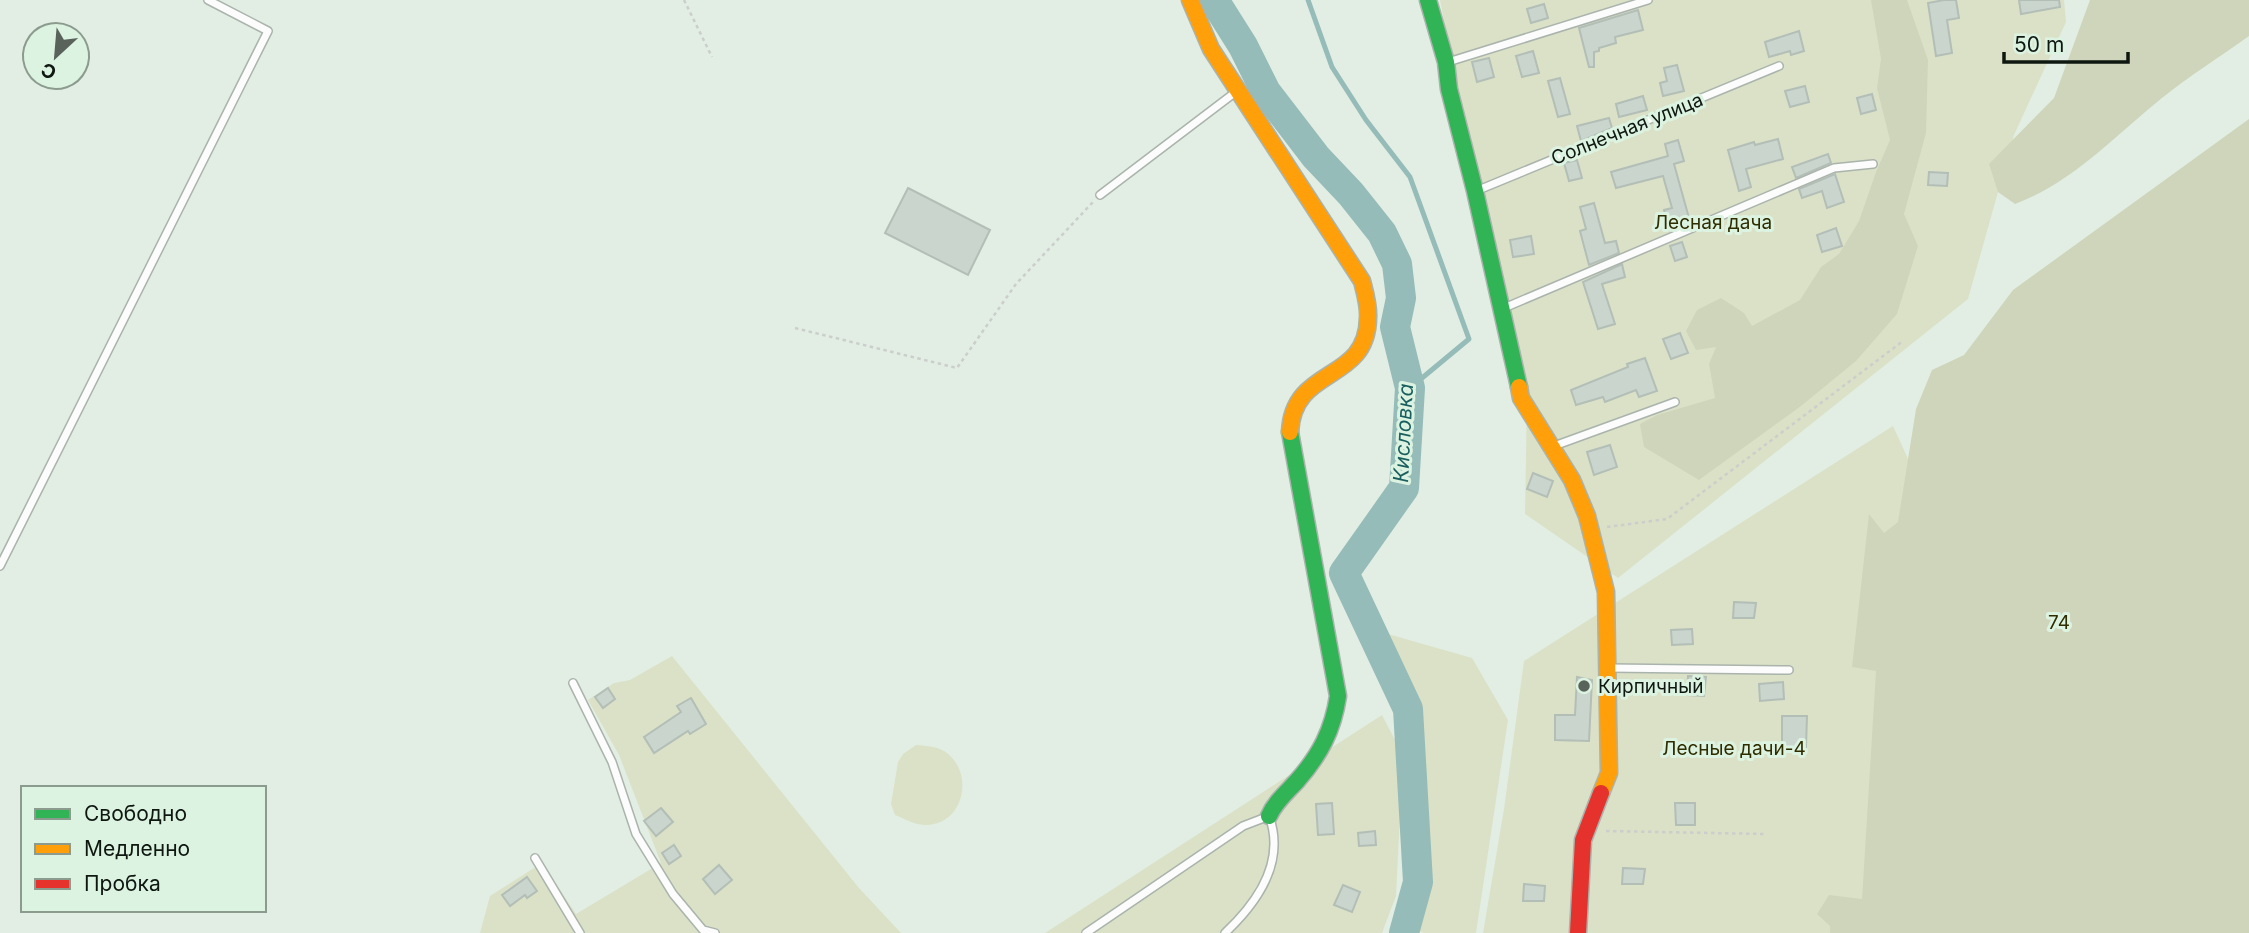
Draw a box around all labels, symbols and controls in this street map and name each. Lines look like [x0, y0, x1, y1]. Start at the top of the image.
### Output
north arrow [21, 21, 91, 91]
scale bar [2004, 21, 2128, 65]
text: 50 m [2014, 32, 2064, 57]
text: С [37, 57, 60, 84]
street label: Солнечная улица [1548, 88, 1706, 170]
park label: Лесная дача [1654, 211, 1772, 234]
water label: Кисловка [1388, 383, 1418, 483]
park label: 74 [2048, 611, 2070, 634]
place label: Кирпичный [1598, 675, 1703, 698]
marker: Кирпичный [1576, 678, 1592, 694]
park label: Лесные дачи-4 [1662, 737, 1806, 760]
legend [21, 786, 266, 912]
text: Свободно [84, 801, 187, 826]
text: Медленно [84, 836, 190, 861]
text: Пробка [84, 871, 161, 896]

